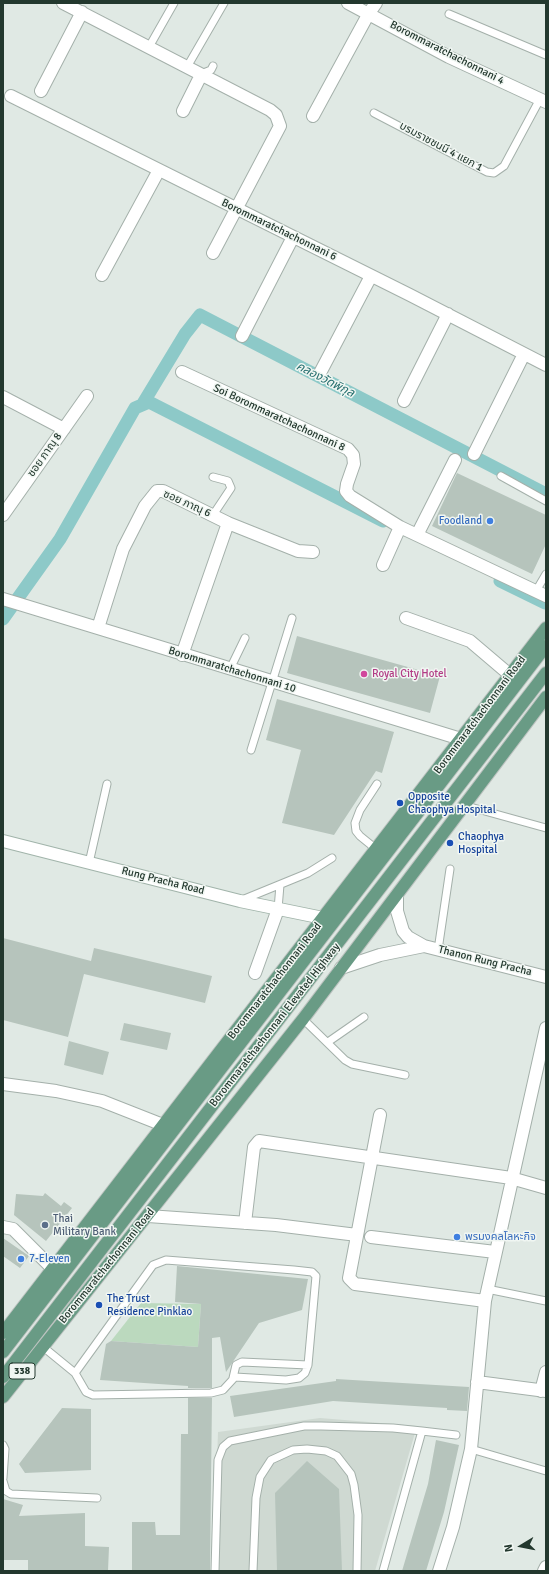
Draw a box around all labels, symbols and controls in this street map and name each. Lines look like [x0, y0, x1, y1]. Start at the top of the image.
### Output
street label: Borommaratchachonnani 4 [388, 18, 506, 88]
street label: บรมราชชนนี 4 แยก 1 [397, 119, 485, 175]
street label: Borommaratchachonnani 6 [219, 196, 339, 264]
water label: คลองวัดพิกุล [294, 359, 356, 401]
street label: Soi Borommaratchachonnani 8 [211, 382, 347, 454]
street label: ซอย ภาณุ 8 [25, 430, 65, 480]
street label: ซอย ภาณุ 6 [161, 488, 213, 520]
place label: Foodland [439, 514, 482, 528]
marker: Foodland [485, 516, 495, 526]
street label: Borommaratchachonnani 10 [167, 644, 297, 696]
street label: Borommaratchachonnani Road [431, 653, 529, 777]
place label: Royal City Hotel [372, 667, 447, 681]
marker: Royal City Hotel [359, 669, 369, 679]
place label: Opposite Chaophya Hospital [408, 790, 496, 816]
marker: Opposite Chaophya Hospital [395, 798, 405, 808]
place label: Chaophya Hospital [458, 830, 504, 856]
marker: Chaophya Hospital [445, 838, 455, 848]
street label: Rung Pracha Road [120, 864, 206, 898]
street label: Borommaratchachonnani Road [225, 920, 325, 1042]
street label: Borommaratchachonnani Elevated Highway [207, 941, 343, 1109]
street label: Thanon Rung Pracha [437, 943, 533, 979]
street label: Borommaratchachonnani Road [56, 1206, 158, 1326]
place label: Thai Military Bank [53, 1212, 116, 1238]
marker: Thai Military Bank [40, 1220, 50, 1230]
place label: พรมงคลโลหะกิจ [465, 1230, 536, 1244]
marker: พรมงคลโลหะกิจ [452, 1232, 462, 1242]
place label: 7-Eleven [29, 1252, 70, 1266]
marker: 7-Eleven [16, 1254, 26, 1264]
place label: The Trust Residence Pinklao [107, 1292, 192, 1318]
marker: The Trust Residence Pinklao [94, 1300, 104, 1310]
road number: 338 [9, 1363, 35, 1379]
north arrow [501, 1526, 541, 1566]
text: N [502, 1543, 516, 1553]

